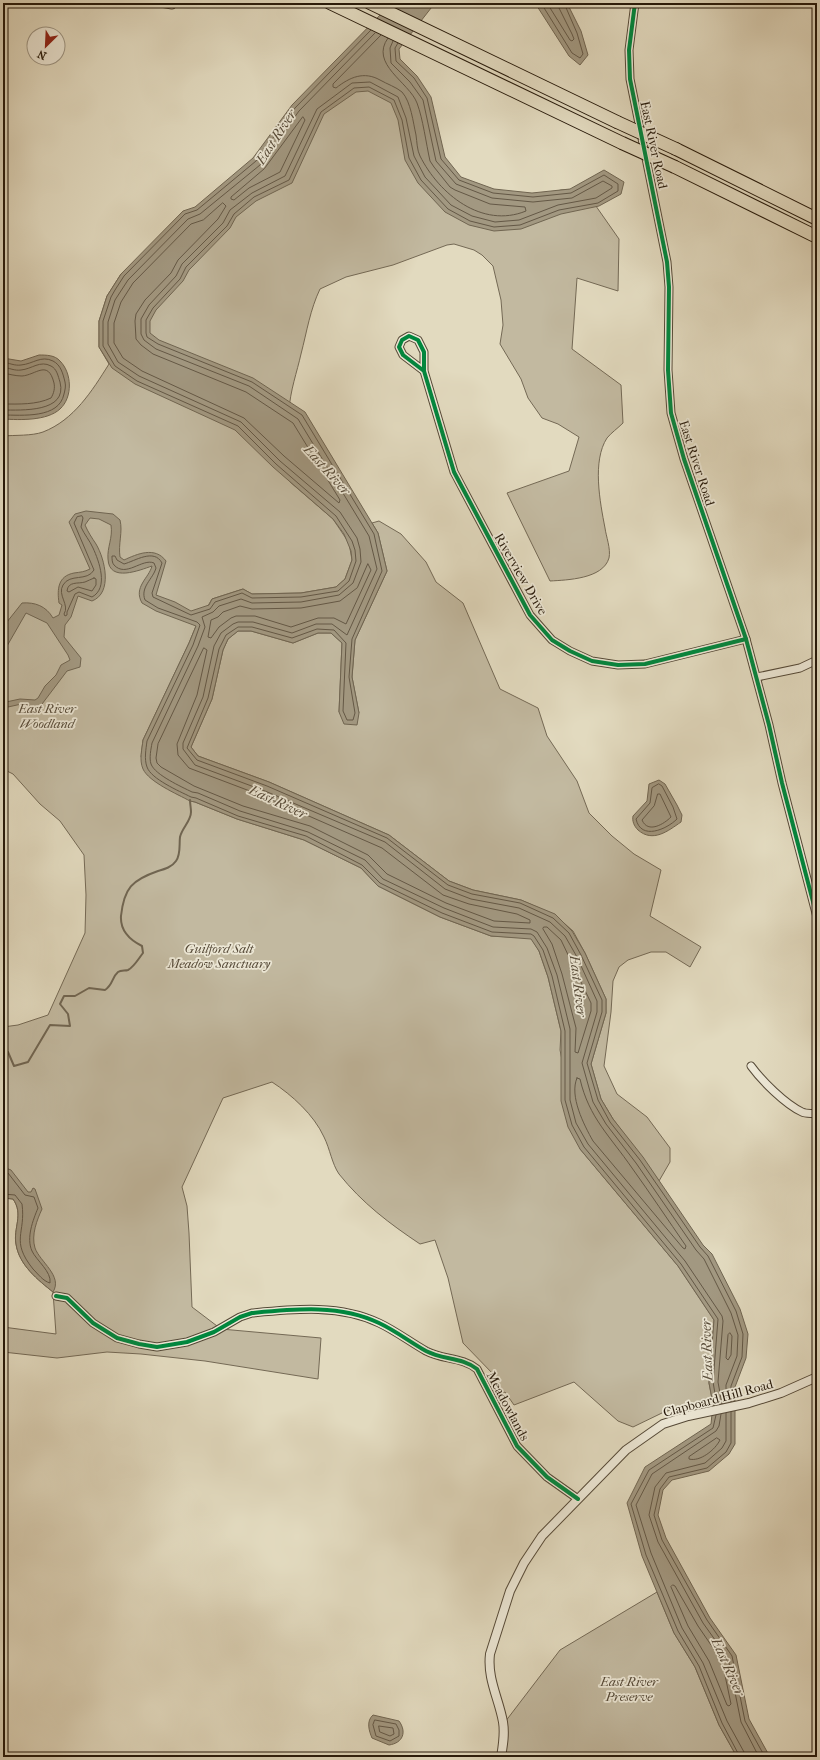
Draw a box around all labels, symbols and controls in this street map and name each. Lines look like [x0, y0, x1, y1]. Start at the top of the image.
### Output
north arrow [26, 26, 66, 66]
text: N [35, 47, 49, 62]
street label: East River Road [637, 100, 671, 191]
water label: East River [251, 105, 301, 168]
street label: East River Road [676, 418, 718, 509]
water label: East River [299, 441, 355, 500]
street label: Riverview Drive [491, 530, 551, 618]
park label: East River Woodland [17, 701, 77, 731]
water label: East River [245, 781, 311, 824]
park label: Guilford Salt Meadow Sanctuary [167, 941, 271, 971]
water label: East River [566, 953, 590, 1019]
water label: East River [697, 1317, 717, 1382]
street label: Meadowlands [484, 1369, 533, 1443]
street label: Clapboard Hill Road [661, 1376, 775, 1420]
water label: East River [707, 1634, 749, 1700]
park label: East River Preserve [599, 1674, 659, 1704]

